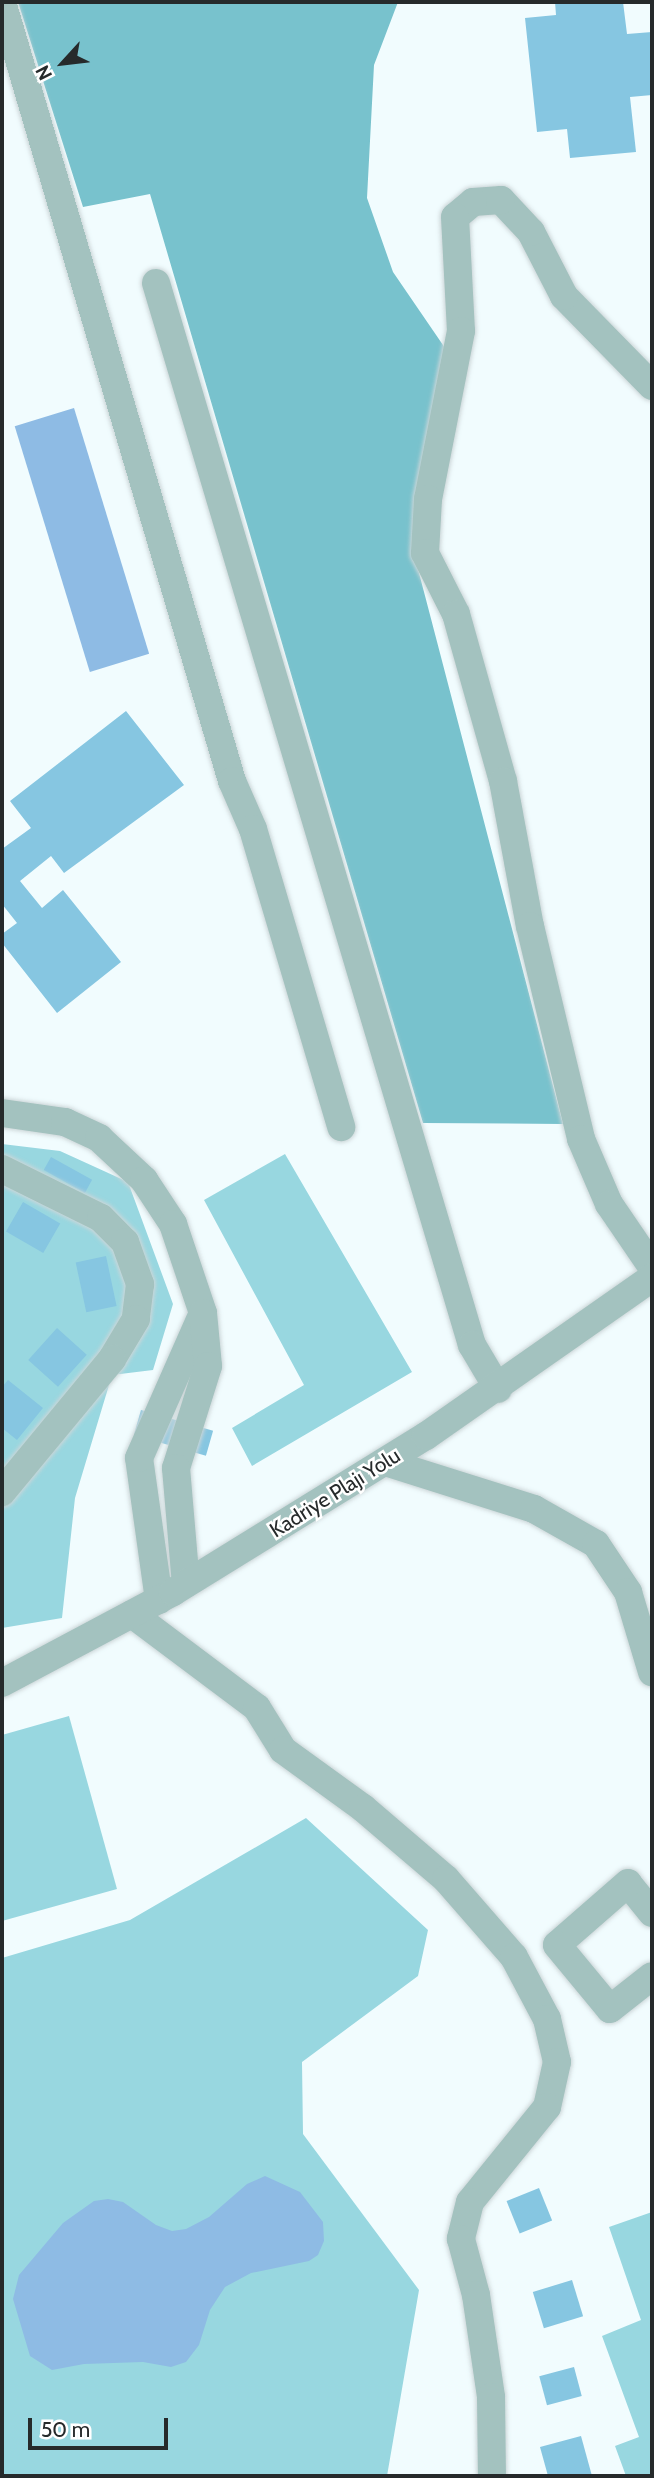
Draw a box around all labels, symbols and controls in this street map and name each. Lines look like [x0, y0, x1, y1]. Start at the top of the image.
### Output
north arrow [28, 28, 98, 98]
text: N [31, 62, 57, 84]
street label: Kadriye Plajı Yolu [265, 1443, 405, 1543]
scale bar [32, 2404, 172, 2448]
text: 50 m [41, 2417, 90, 2442]

